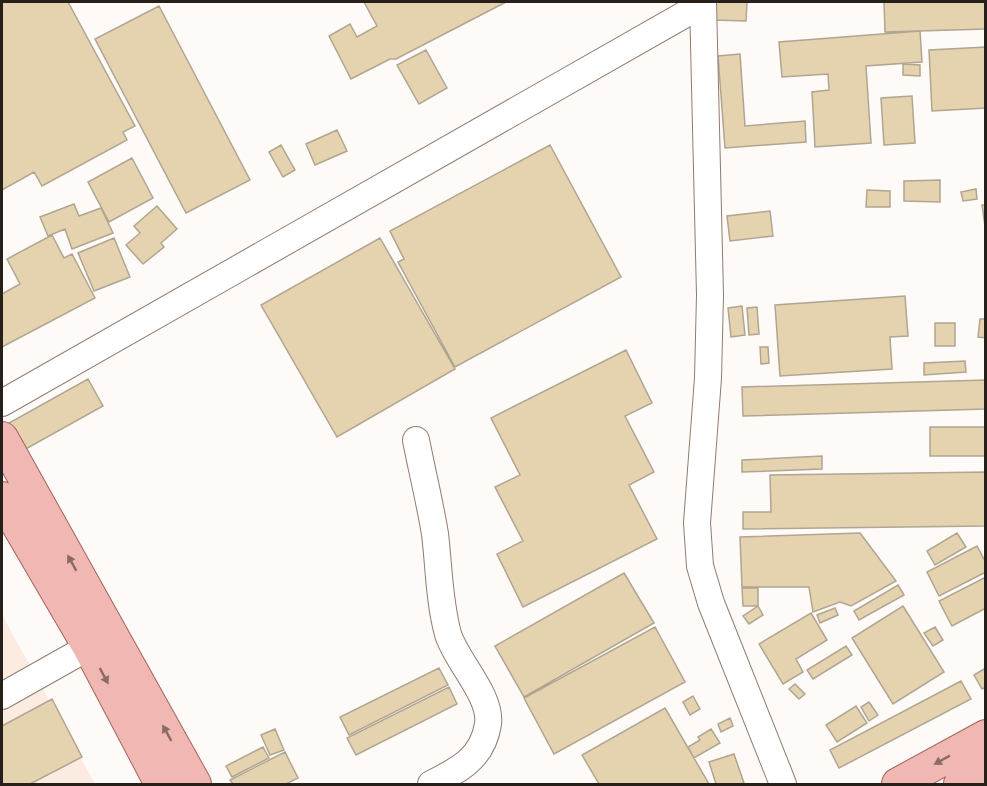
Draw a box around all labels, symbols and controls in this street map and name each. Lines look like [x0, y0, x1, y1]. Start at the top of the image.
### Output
one-way arrow [66, 555, 77, 571]
one-way arrow [99, 668, 109, 685]
one-way arrow [162, 725, 172, 742]
one-way arrow [933, 755, 950, 765]

